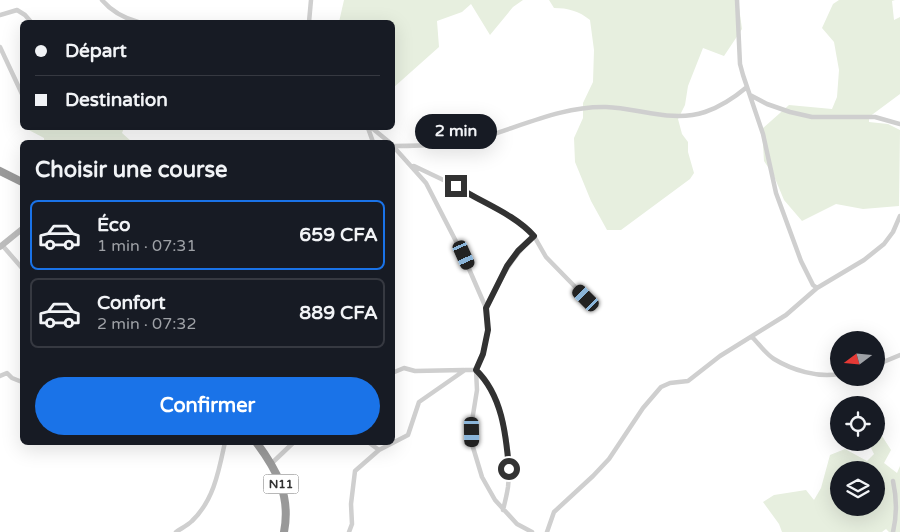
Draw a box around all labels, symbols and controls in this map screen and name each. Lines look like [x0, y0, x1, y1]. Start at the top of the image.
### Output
text: Départ [65, 40, 127, 62]
text: Destination [65, 89, 168, 111]
callout: 2 min [415, 114, 497, 148]
text: 2 min [435, 121, 477, 141]
text: Choisir une course [35, 157, 228, 183]
route end [445, 175, 467, 197]
icon: car [37, 213, 82, 258]
text: Éco [97, 214, 130, 236]
text: 659 CFA [299, 224, 378, 246]
text: 1 min · 07:31 [97, 236, 196, 256]
car [451, 238, 476, 272]
car [570, 282, 601, 314]
icon: car [37, 291, 82, 336]
text: Confort [97, 292, 166, 314]
text: 889 CFA [299, 302, 378, 324]
text: 2 min · 07:32 [97, 314, 196, 334]
north arrow [830, 331, 885, 386]
map controls [830, 331, 885, 516]
button: Confirmer [35, 377, 380, 435]
button: locate [830, 396, 885, 451]
car [464, 417, 479, 447]
route start [498, 458, 520, 480]
button: layers [830, 461, 885, 516]
road number: N11 [264, 474, 298, 494]

